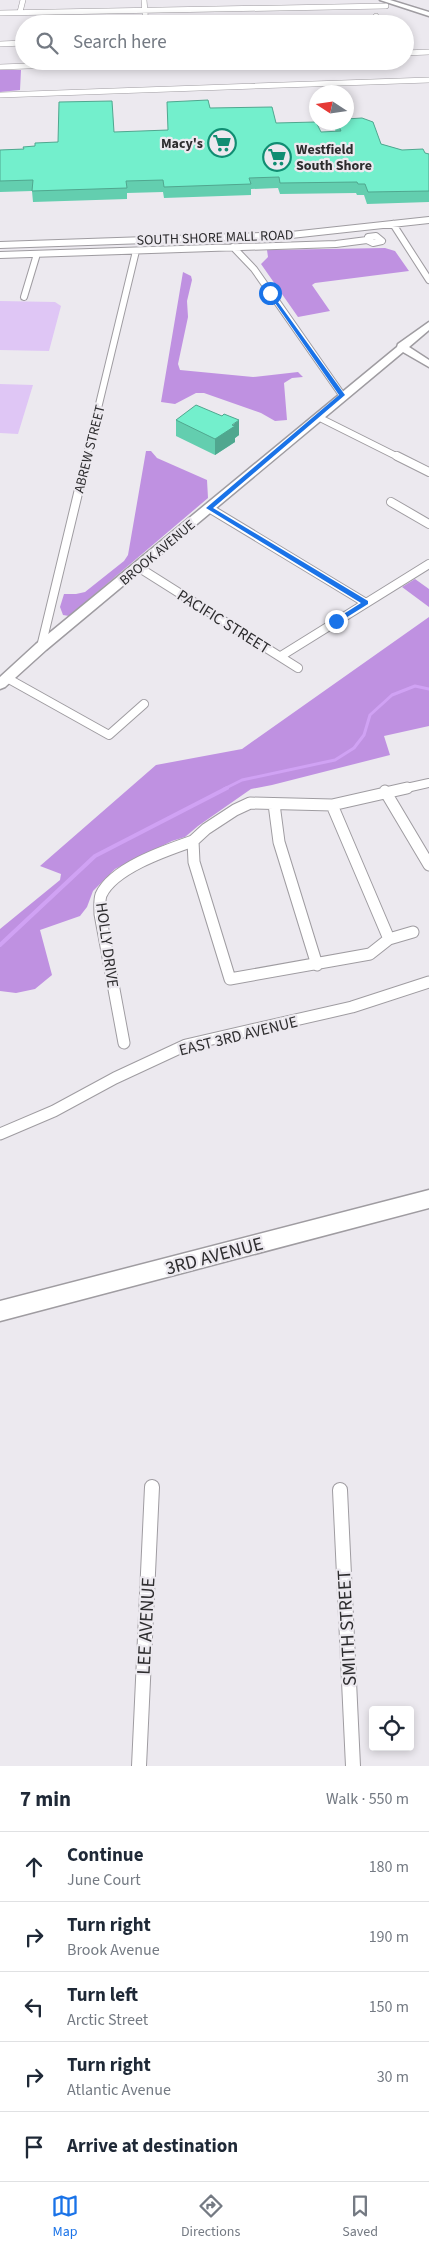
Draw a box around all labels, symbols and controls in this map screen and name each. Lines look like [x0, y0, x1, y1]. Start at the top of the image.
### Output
search box [15, 15, 414, 70]
icon: search [33, 29, 61, 57]
text: Search here [73, 29, 167, 56]
north arrow [309, 85, 354, 130]
supermarket icon: Macy's [207, 128, 237, 158]
place label: Macy's [161, 134, 203, 154]
place label: Westfield South Shore [296, 140, 372, 176]
supermarket icon: Westfield South Shore [262, 142, 292, 172]
street label: SOUTH SHORE MALL ROAD [136, 225, 294, 251]
route start [259, 282, 282, 305]
street label: ABREW STREET [69, 403, 111, 495]
street label: BROOK AVENUE [116, 515, 200, 590]
street label: PACIFIC STREET [173, 584, 275, 659]
route end [325, 610, 348, 633]
street label: HOLLY DRIVE [90, 901, 124, 989]
street label: EAST 3RD AVENUE [177, 1011, 300, 1061]
street label: 3RD AVENUE [163, 1230, 266, 1282]
street label: SMITH STREET [331, 1569, 364, 1687]
street label: LEE AVENUE [130, 1577, 163, 1675]
map controls [369, 1706, 414, 1751]
button: locate [369, 1706, 414, 1751]
text: 7 min [20, 1784, 71, 1814]
text: Walk · 550 m [326, 1788, 409, 1810]
text: Continue [67, 1842, 144, 1869]
icon: ahead [20, 1853, 48, 1881]
text: 180 m [369, 1856, 409, 1878]
text: June Court [67, 1869, 141, 1891]
text: Turn right [67, 1912, 151, 1939]
icon: right [20, 1923, 48, 1951]
text: 190 m [369, 1926, 409, 1948]
text: Brook Avenue [67, 1939, 160, 1961]
text: Turn left [67, 1982, 138, 2009]
icon: left [20, 1993, 48, 2021]
text: 150 m [369, 1996, 409, 2018]
text: Arctic Street [67, 2009, 148, 2031]
text: Turn right [67, 2052, 151, 2079]
icon: right [20, 2063, 48, 2091]
text: 30 m [377, 2066, 409, 2088]
text: Atlantic Avenue [67, 2079, 171, 2101]
icon: arrive [20, 2133, 48, 2161]
text: Arrive at destination [67, 2133, 238, 2160]
tab: Map [51, 2192, 79, 2242]
tab: Directions [181, 2192, 240, 2242]
tab: Saved [342, 2192, 378, 2242]

